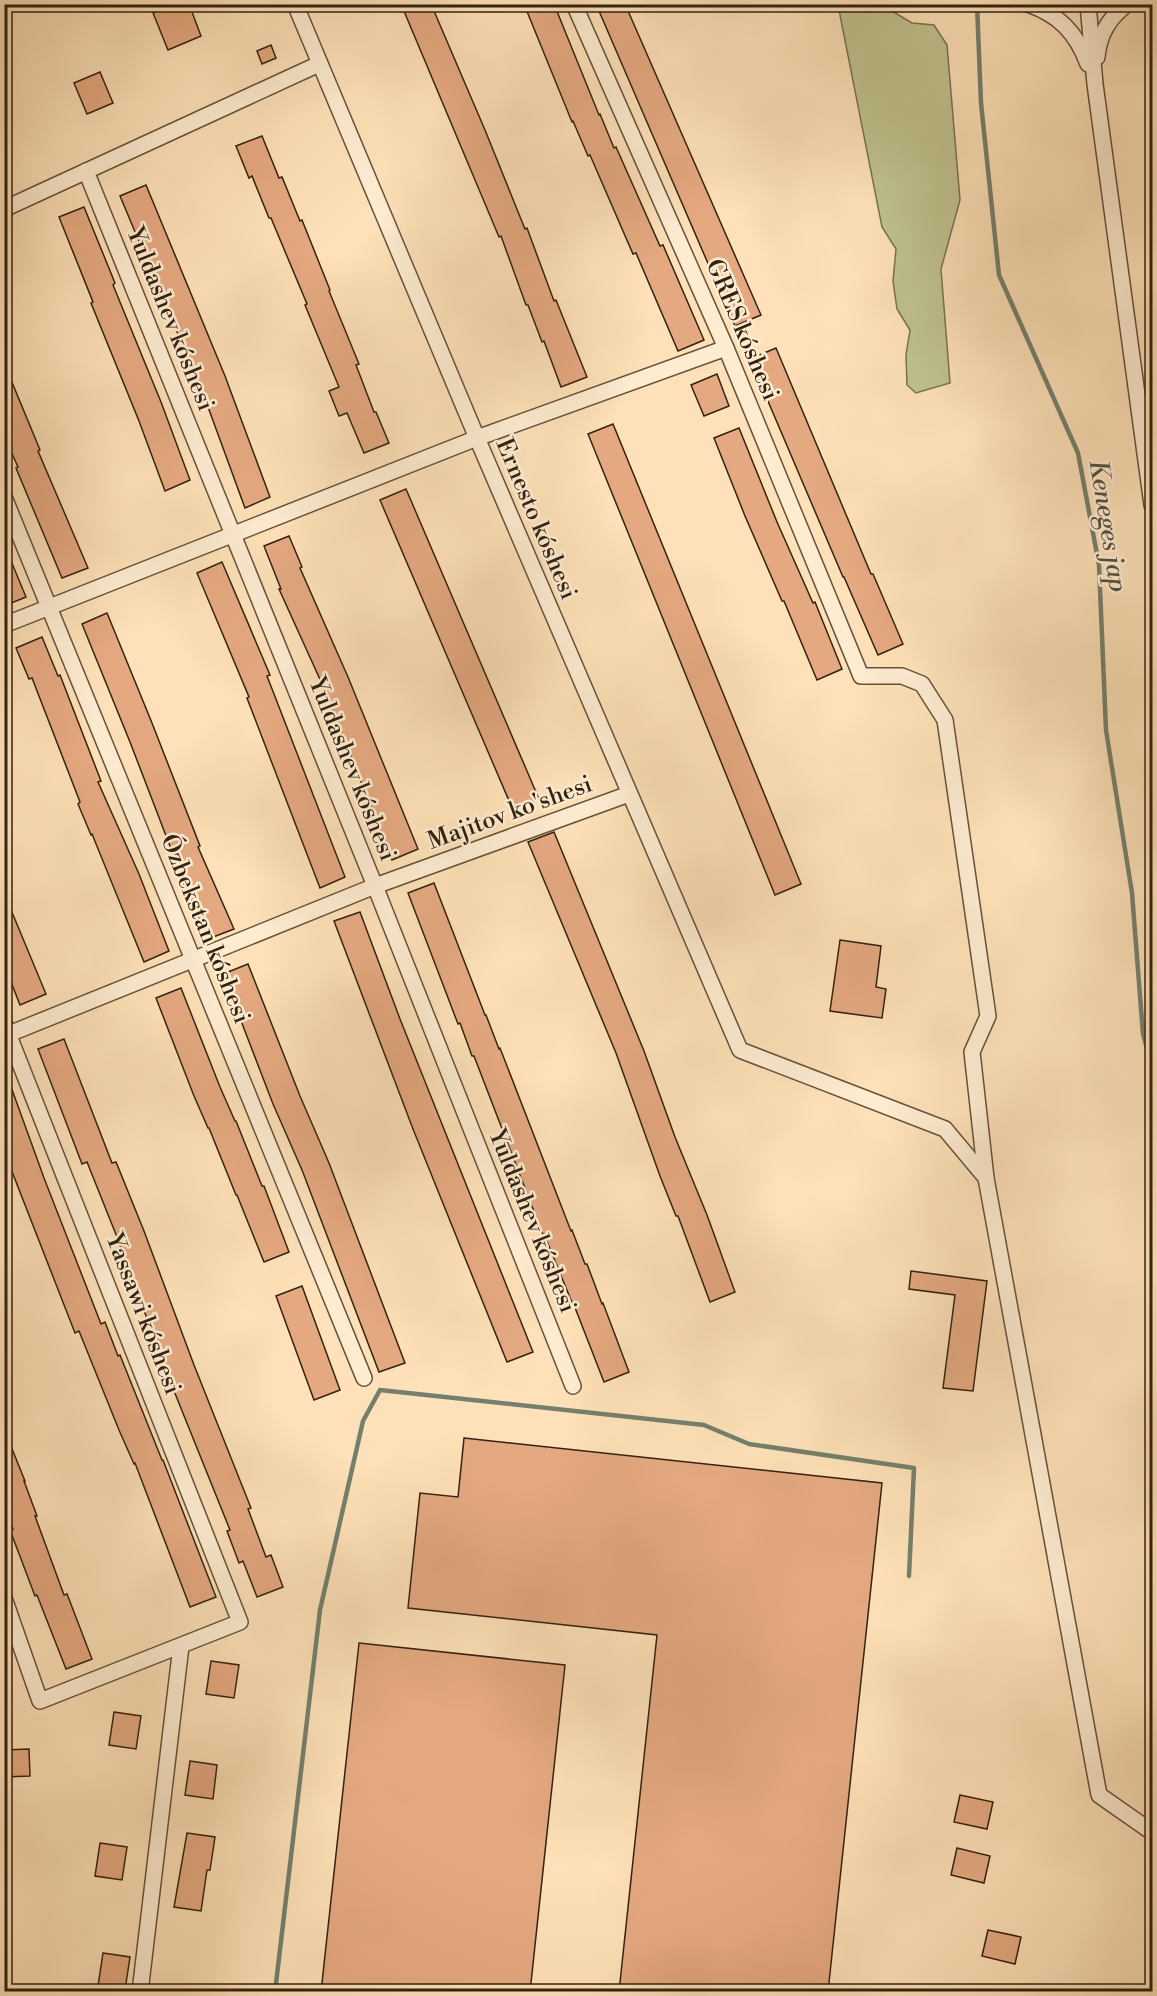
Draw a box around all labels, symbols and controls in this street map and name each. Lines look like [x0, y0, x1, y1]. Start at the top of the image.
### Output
street label: Yuldashev kóshesi [119, 221, 221, 415]
street label: GRES kóshesi [699, 255, 785, 405]
street label: Ernesto kóshesi [489, 434, 583, 604]
water label: Keneges jap [1082, 457, 1134, 595]
street label: Yuldashev kóshesi [301, 671, 403, 865]
street label: Majitov ko'shesi [423, 769, 597, 857]
street label: Ózbekstan kóshesi [153, 829, 259, 1028]
street label: Yuldashev kóshesi [481, 1123, 583, 1317]
street label: Yassawi kóshesi [98, 1227, 188, 1399]

